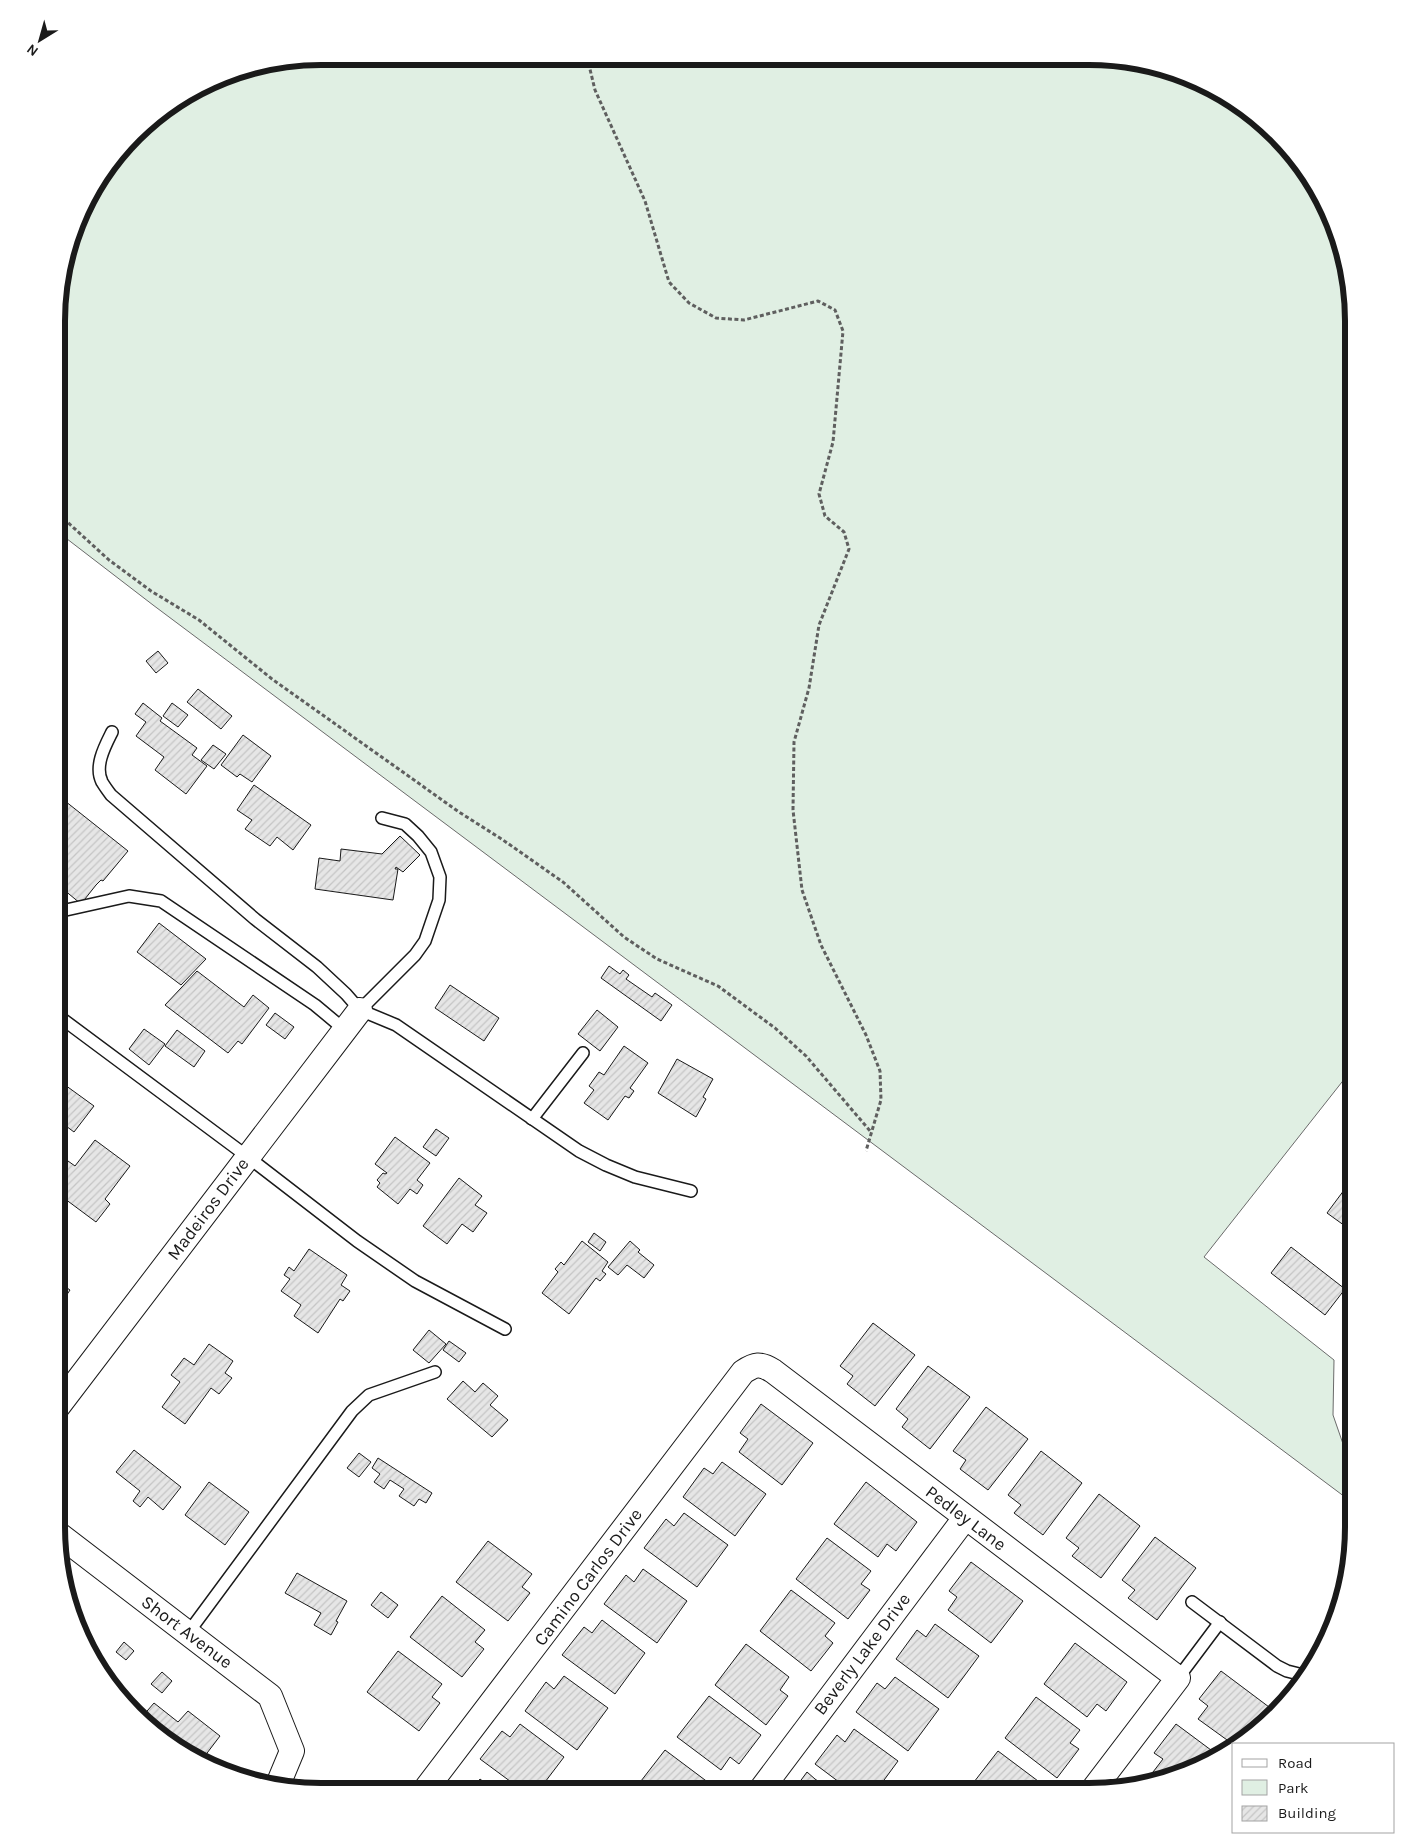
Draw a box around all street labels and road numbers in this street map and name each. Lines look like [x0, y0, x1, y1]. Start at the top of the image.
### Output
street label: Madeiros Drive [162, 1153, 254, 1265]
street label: Pedley Lane [921, 1481, 1011, 1555]
street label: Camino Carlos Drive [529, 1504, 647, 1650]
street label: Beverly Lake Drive [809, 1589, 915, 1719]
street label: Short Avenue [137, 1591, 237, 1673]

